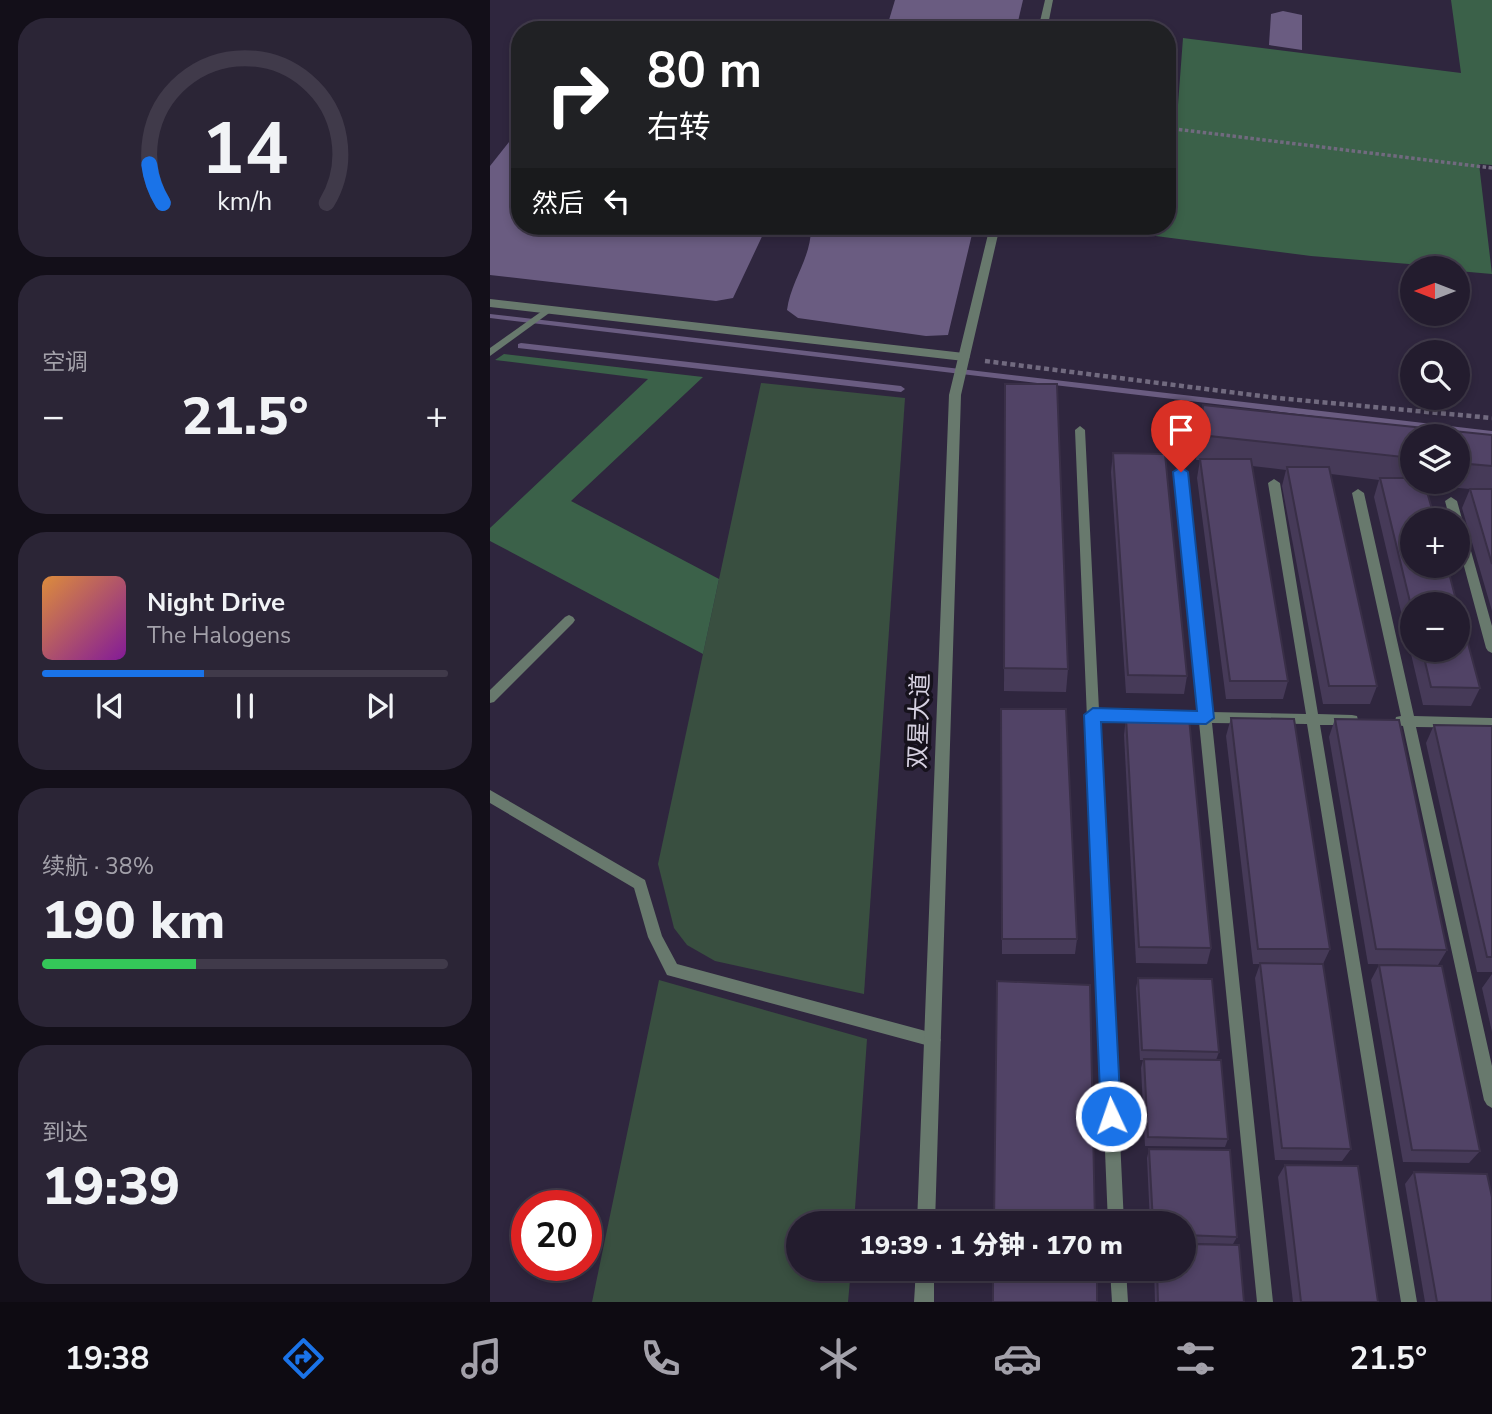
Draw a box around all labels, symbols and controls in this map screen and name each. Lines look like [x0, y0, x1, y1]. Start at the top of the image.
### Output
text: 80 m [647, 37, 762, 104]
icon: right [532, 49, 623, 140]
text: 14 [201, 100, 289, 200]
text: 右转 [647, 106, 711, 149]
icon: left [598, 182, 636, 220]
text: km/h [217, 185, 273, 219]
text: 然后 [532, 186, 584, 221]
north arrow [1400, 256, 1470, 326]
map controls [1400, 256, 1470, 662]
button: search [1400, 340, 1470, 410]
text: 空调 [42, 347, 88, 378]
text: 21.5° [181, 381, 309, 452]
text: − [42, 391, 65, 442]
text: + [425, 391, 448, 442]
pin [1151, 400, 1211, 472]
icon: arrive [1162, 411, 1200, 449]
button: layers [1400, 424, 1470, 494]
button: + [1400, 508, 1470, 578]
text: Night Drive [147, 585, 285, 620]
button: − [1400, 592, 1470, 662]
text: The Halogens [147, 620, 291, 651]
street label: 双星大道 [901, 672, 937, 770]
icon: previous [91, 687, 129, 725]
icon: pause [226, 687, 264, 725]
icon: next [361, 687, 399, 725]
text: 续航 · 38% [42, 851, 154, 882]
text: 190 km [42, 885, 225, 956]
position arrow [1074, 1079, 1148, 1153]
text: 到达 [42, 1117, 88, 1148]
text: 19:39 [42, 1151, 180, 1222]
speed limit sign: 20 [511, 1190, 602, 1281]
text: 19:39 · 1 分钟 · 170 m [859, 1228, 1123, 1263]
icon: directions [279, 1334, 328, 1383]
icon: music [457, 1334, 506, 1383]
icon: phone [636, 1334, 685, 1383]
icon: climate [814, 1334, 863, 1383]
icon: car [993, 1334, 1042, 1383]
icon: filters [1171, 1334, 1220, 1383]
text: 19:38 [65, 1337, 149, 1380]
text: 21.5° [1350, 1337, 1427, 1380]

